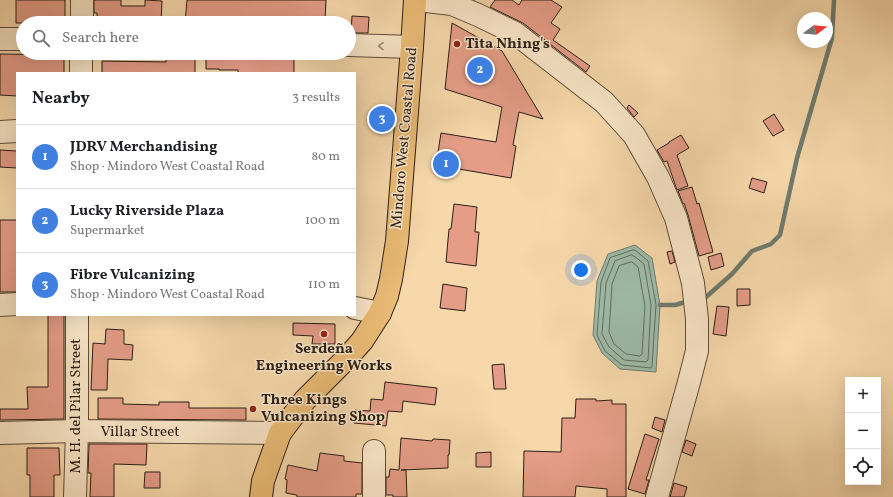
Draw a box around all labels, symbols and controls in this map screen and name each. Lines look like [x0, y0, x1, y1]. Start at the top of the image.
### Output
north arrow [797, 12, 833, 48]
search box [16, 16, 356, 60]
icon: search [30, 27, 52, 49]
text: Search here [62, 28, 139, 49]
place label: Tita Nhing's [465, 34, 550, 55]
marker: Tita Nhing's [452, 39, 462, 49]
one-way arrow [378, 42, 384, 51]
street label: Mindoro West Coastal Road [387, 46, 423, 230]
pin: 2 [467, 55, 493, 85]
text: Nearby [32, 87, 90, 110]
text: 3 results [292, 89, 340, 107]
pin: 3 [369, 104, 395, 134]
text: JDRV Merchandising [70, 137, 217, 158]
text: 1 [42, 148, 48, 166]
text: 80 m [311, 148, 340, 166]
pin: 1 [433, 149, 459, 179]
text: Shop · Mindoro West Coastal Road [70, 158, 265, 176]
text: Lucky Riverside Plaza [70, 201, 224, 222]
text: 2 [42, 212, 48, 230]
text: 100 m [305, 212, 340, 230]
text: Supermarket [70, 222, 145, 240]
your location [571, 260, 591, 280]
text: Fibre Vulcanizing [70, 265, 195, 286]
text: 3 [42, 276, 48, 294]
text: 110 m [308, 276, 340, 294]
text: Shop · Mindoro West Coastal Road [70, 286, 265, 304]
marker: Serdeña Engineering Works [319, 329, 329, 339]
street label: M. H. del Pilar Street [66, 338, 87, 474]
place label: Serdeña Engineering Works [256, 339, 392, 377]
map controls [845, 377, 881, 485]
button: + [845, 377, 881, 413]
place label: Three Kings Vulcanizing Shop [261, 390, 385, 428]
marker: Three Kings Vulcanizing Shop [248, 404, 258, 414]
button: − [845, 413, 881, 449]
street label: Villar Street [100, 422, 180, 443]
button: locate [845, 449, 881, 485]

